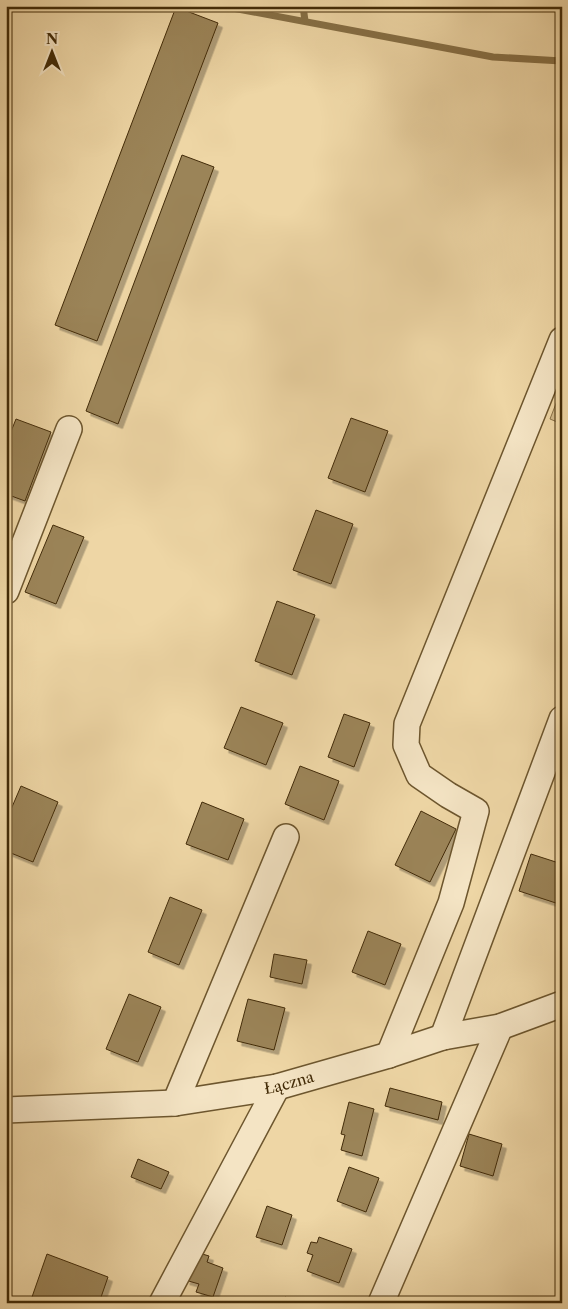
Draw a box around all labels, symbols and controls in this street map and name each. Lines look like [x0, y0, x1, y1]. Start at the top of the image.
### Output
north arrow [28, 28, 78, 78]
text: N [46, 30, 58, 48]
street label: Łączna [263, 1067, 316, 1098]

